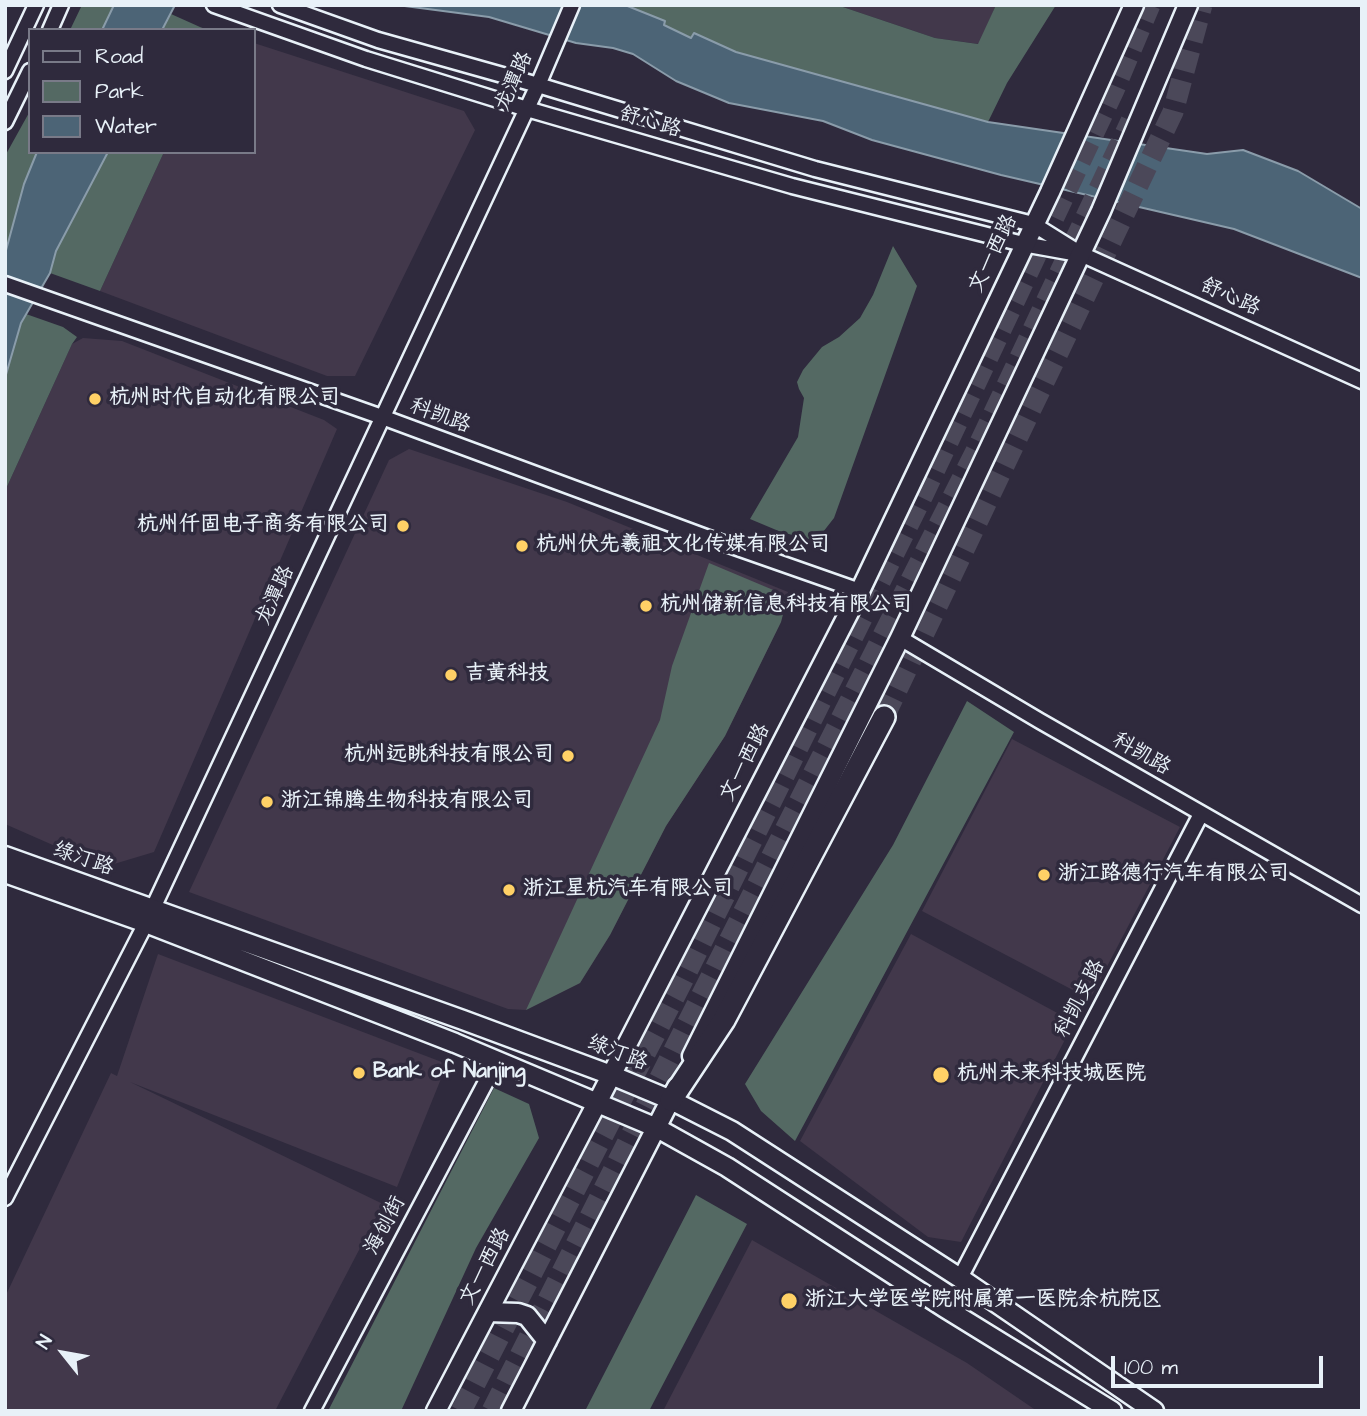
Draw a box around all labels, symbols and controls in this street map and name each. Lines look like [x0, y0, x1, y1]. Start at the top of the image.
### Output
legend [28, 28, 256, 154]
text: Road [95, 42, 143, 71]
street label: 龙潭路 [491, 48, 539, 116]
text: Park [95, 77, 144, 106]
street label: 舒心路 [616, 102, 684, 144]
text: Water [95, 112, 157, 141]
street label: 文一西路 [964, 211, 1024, 297]
street label: 舒心路 [1196, 274, 1264, 322]
place label: 杭州时代自动化有限公司 [109, 386, 340, 412]
marker: 杭州时代自动化有限公司 [87, 391, 103, 407]
street label: 科凯路 [406, 394, 474, 440]
place label: 杭州仟固电子商务有限公司 [137, 513, 389, 539]
marker: 杭州仟固电子商务有限公司 [395, 518, 411, 534]
place label: 杭州伏先羲祖文化传媒有限公司 [536, 533, 830, 559]
marker: 杭州伏先羲祖文化传媒有限公司 [514, 538, 530, 554]
street label: 龙潭路 [251, 562, 301, 630]
place label: 杭州储新信息科技有限公司 [660, 593, 912, 619]
marker: 杭州储新信息科技有限公司 [638, 598, 654, 614]
place label: 吉黄科技 [465, 662, 549, 688]
marker: 吉黄科技 [443, 667, 459, 683]
street label: 文一西路 [716, 720, 776, 806]
street label: 科凯路 [1107, 728, 1175, 782]
place label: 杭州远眺科技有限公司 [344, 743, 554, 769]
marker: 杭州远眺科技有限公司 [560, 748, 576, 764]
place label: 浙江锦腾生物科技有限公司 [281, 789, 533, 815]
marker: 浙江锦腾生物科技有限公司 [259, 794, 275, 810]
street label: 绿汀路 [49, 838, 117, 882]
place label: 浙江路德行汽车有限公司 [1058, 862, 1289, 888]
marker: 浙江路德行汽车有限公司 [1036, 867, 1052, 883]
place label: 浙江星杭汽车有限公司 [523, 877, 733, 903]
marker: 浙江星杭汽车有限公司 [501, 882, 517, 898]
street label: 科凯支路 [1051, 956, 1111, 1042]
street label: 绿汀路 [583, 1031, 651, 1077]
place label: Bank of Nanjing [373, 1060, 526, 1086]
place label: 杭州未来科技城医院 [957, 1062, 1146, 1088]
marker: Bank of Nanjing [351, 1065, 367, 1081]
marker: 杭州未来科技城医院 [931, 1065, 951, 1085]
street label: 海创街 [360, 1192, 412, 1260]
street label: 文一西路 [455, 1224, 517, 1310]
place label: 浙江大学医学院附属第一医院余杭院区 [805, 1288, 1162, 1314]
marker: 浙江大学医学院附属第一医院余杭院区 [779, 1291, 799, 1311]
north arrow [28, 1318, 98, 1388]
text: N [30, 1330, 59, 1354]
scale bar [1115, 1342, 1327, 1386]
text: 100 m [1124, 1353, 1178, 1382]

